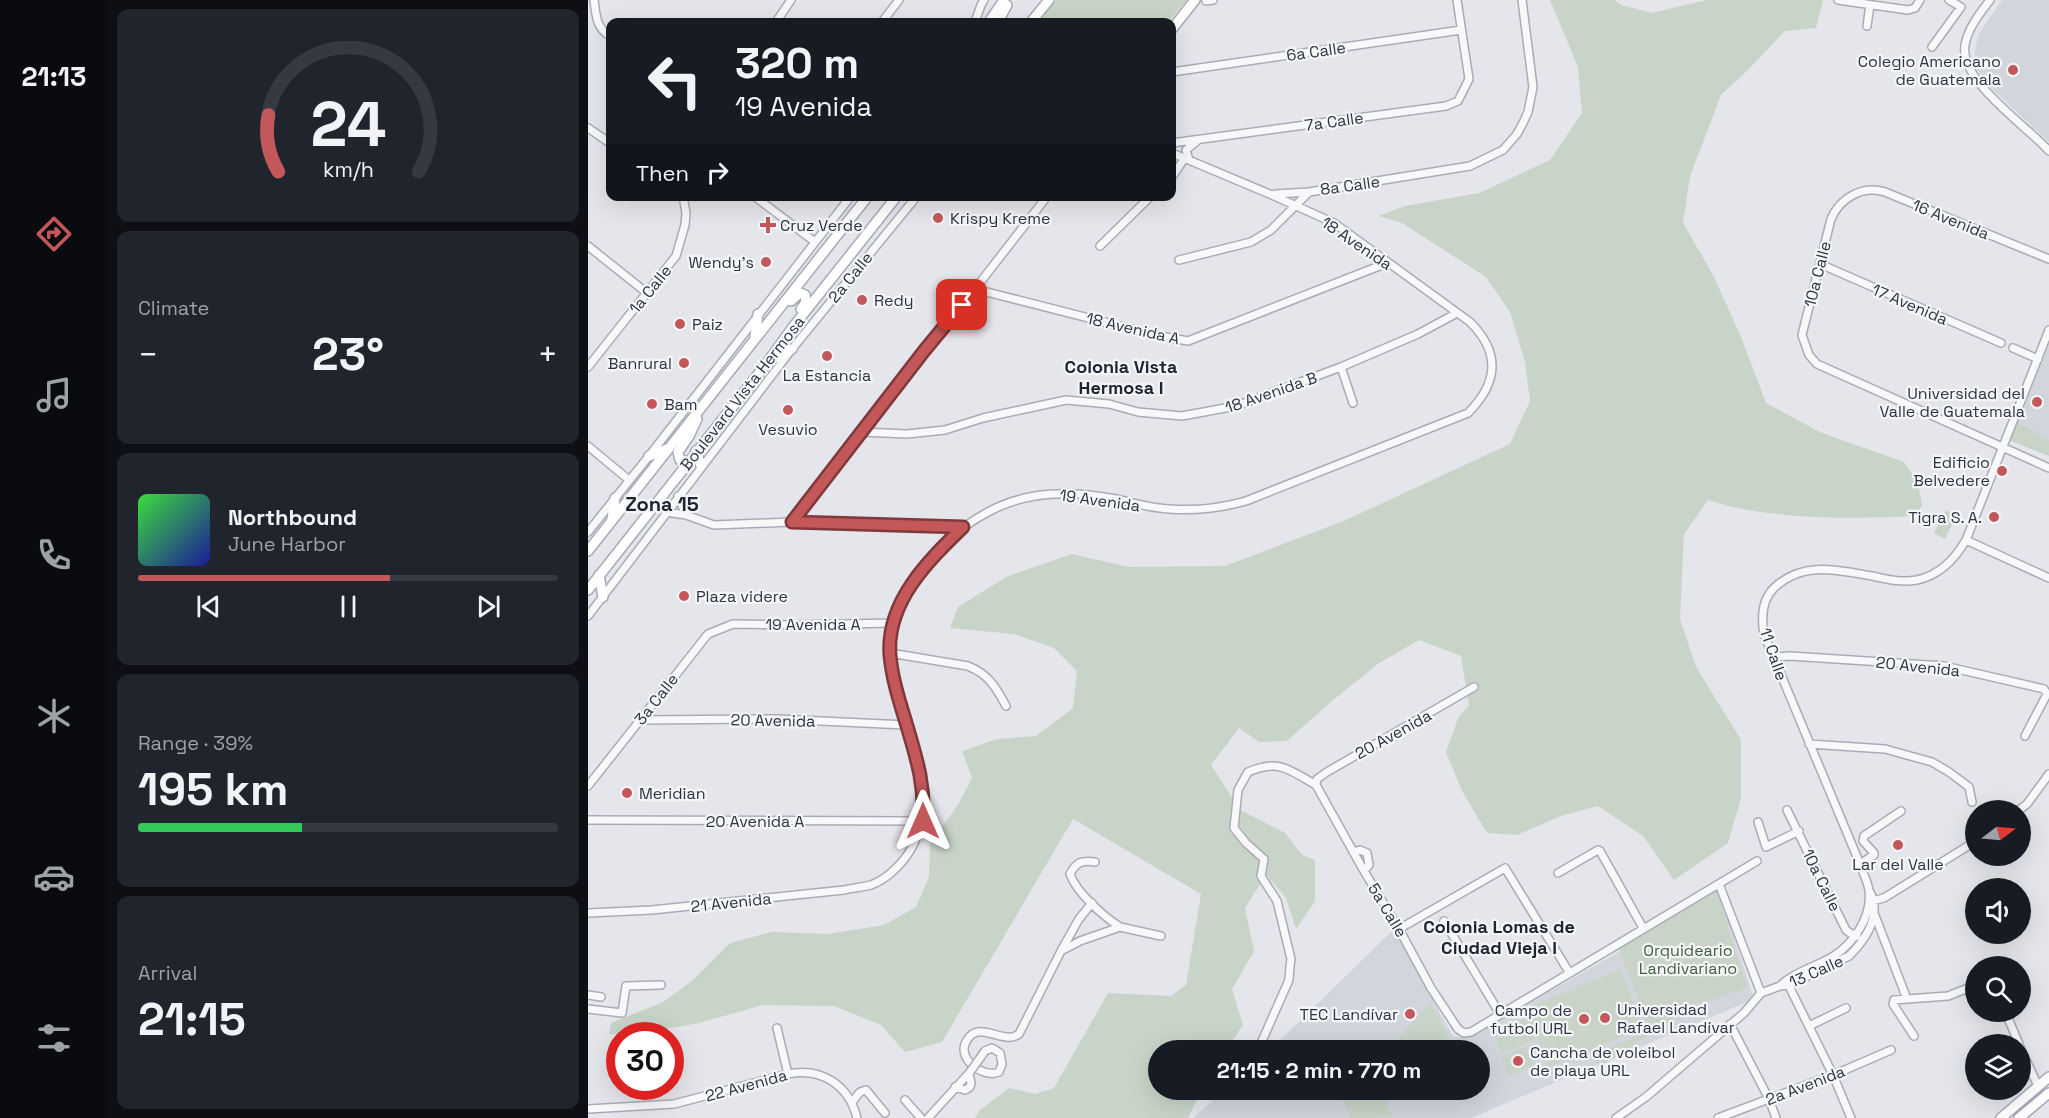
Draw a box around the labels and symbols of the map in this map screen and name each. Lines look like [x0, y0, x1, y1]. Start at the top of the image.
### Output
street label: 6a Calle [1285, 37, 1347, 66]
place label: Colegio Americano de Guatemala [1858, 51, 2001, 90]
marker: Colegio Americano de Guatemala [2006, 63, 2020, 77]
street label: 7a Calle [1303, 107, 1365, 136]
street label: 8a Calle [1319, 171, 1381, 200]
street label: 16 Avenida [1909, 195, 1992, 244]
place label: Krispy Kreme [950, 208, 1051, 229]
marker: Krispy Kreme [931, 211, 945, 225]
street label: 18 Avenida [1317, 212, 1396, 275]
place label: Cruz Verde [780, 215, 863, 236]
marker: Cruz Verde [761, 218, 775, 232]
street label: 10a Calle [1799, 239, 1836, 309]
street label: 2a Calle [823, 247, 877, 307]
place label: Wendy's [688, 252, 754, 273]
marker: Wendy's [759, 255, 773, 269]
street label: 1a Calle [624, 261, 676, 318]
pin [936, 279, 987, 330]
street label: 17 Avenida [1869, 279, 1951, 330]
place label: Redy [874, 290, 914, 311]
marker: Redy [855, 293, 869, 307]
street label: 18 Avenida A [1084, 308, 1182, 349]
street label: Boulevard Vista Hermosa [675, 312, 809, 475]
place label: Paiz [692, 314, 723, 335]
marker: Paiz [673, 317, 687, 331]
marker: La Estancia [820, 349, 834, 363]
place label: Banrural [608, 353, 672, 374]
district label: Colonia Vista Hermosa I [1065, 355, 1178, 399]
marker: Banrural [677, 356, 691, 370]
place label: La Estancia [783, 365, 871, 386]
street label: 18 Avenida B [1222, 367, 1320, 418]
place label: Universidad del Valle de Guatemala [1879, 383, 2025, 422]
place label: Bam [664, 394, 698, 415]
marker: Universidad del Valle de Guatemala [2030, 395, 2044, 409]
marker: Bam [645, 397, 659, 411]
marker: Vesuvio [781, 403, 795, 417]
place label: Vesuvio [758, 419, 818, 440]
place label: Edificio Belvedere [1913, 452, 1990, 491]
marker: Edificio Belvedere [1995, 464, 2009, 478]
street label: 19 Avenida [1058, 484, 1142, 517]
district label: Zona 15 [625, 491, 699, 517]
place label: Tigra S. A. [1908, 507, 1982, 528]
marker: Tigra S. A. [1987, 510, 2001, 524]
place label: Plaza videre [696, 586, 788, 607]
marker: Plaza videre [677, 589, 691, 603]
street label: 19 Avenida A [765, 614, 861, 635]
street label: 11 Calle [1755, 625, 1792, 683]
street label: 20 Avenida [1875, 652, 1961, 681]
street label: 3a Calle [630, 669, 683, 729]
street label: 20 Avenida [1351, 705, 1435, 764]
street label: 20 Avenida [731, 709, 815, 732]
place label: Meridian [639, 783, 706, 804]
marker: Meridian [620, 786, 634, 800]
position arrow [891, 789, 955, 853]
north arrow [1965, 800, 2031, 866]
street label: 20 Avenida A [706, 811, 804, 832]
marker: Lar del Valle [1891, 838, 1905, 852]
street label: 10a Calle [1797, 845, 1846, 915]
place label: Lar del Valle [1852, 854, 1944, 875]
street label: 5a Calle [1363, 879, 1412, 941]
street label: 21 Avenida [690, 888, 772, 917]
district label: Colonia Lomas de Ciudad Vieja I [1423, 915, 1575, 959]
park label: Orquideario Landivariano [1639, 940, 1737, 979]
street label: 13 Calle [1786, 950, 1847, 993]
place label: Universidad Rafael Landívar [1617, 999, 1735, 1038]
place label: Campo de futbol URL [1490, 1000, 1572, 1039]
place label: TEC Landívar [1300, 1004, 1398, 1025]
marker: TEC Landívar [1403, 1007, 1417, 1021]
marker: Universidad Rafael Landívar [1598, 1011, 1612, 1025]
marker: Campo de futbol URL [1577, 1012, 1591, 1026]
speed limit sign: 30 [606, 1022, 684, 1100]
place label: Cancha de voleibol de playa URL [1530, 1042, 1675, 1081]
marker: Cancha de voleibol de playa URL [1511, 1054, 1525, 1068]
street label: 2a Avenida [1762, 1061, 1848, 1110]
street label: 22 Avenida [703, 1064, 789, 1106]

